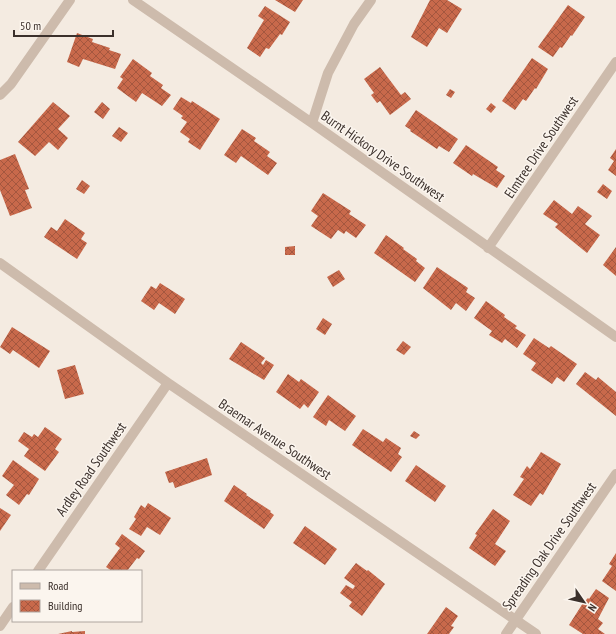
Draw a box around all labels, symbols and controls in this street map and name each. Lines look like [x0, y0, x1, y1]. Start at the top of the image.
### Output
scale bar [14, 12, 113, 38]
text: 50 m [20, 18, 41, 33]
street label: Elmtree Drive Southwest [500, 92, 582, 202]
street label: Burnt Hickory Drive Southwest [318, 106, 449, 206]
street label: Braemar Avenue Southwest [215, 395, 335, 483]
street label: Ardley Road Southwest [52, 418, 130, 519]
street label: Spreading Oak Drive Southwest [498, 478, 600, 613]
legend [12, 570, 142, 622]
text: Road [48, 578, 68, 593]
north arrow [564, 582, 604, 622]
text: Building [48, 598, 83, 613]
text: N [585, 601, 600, 614]

